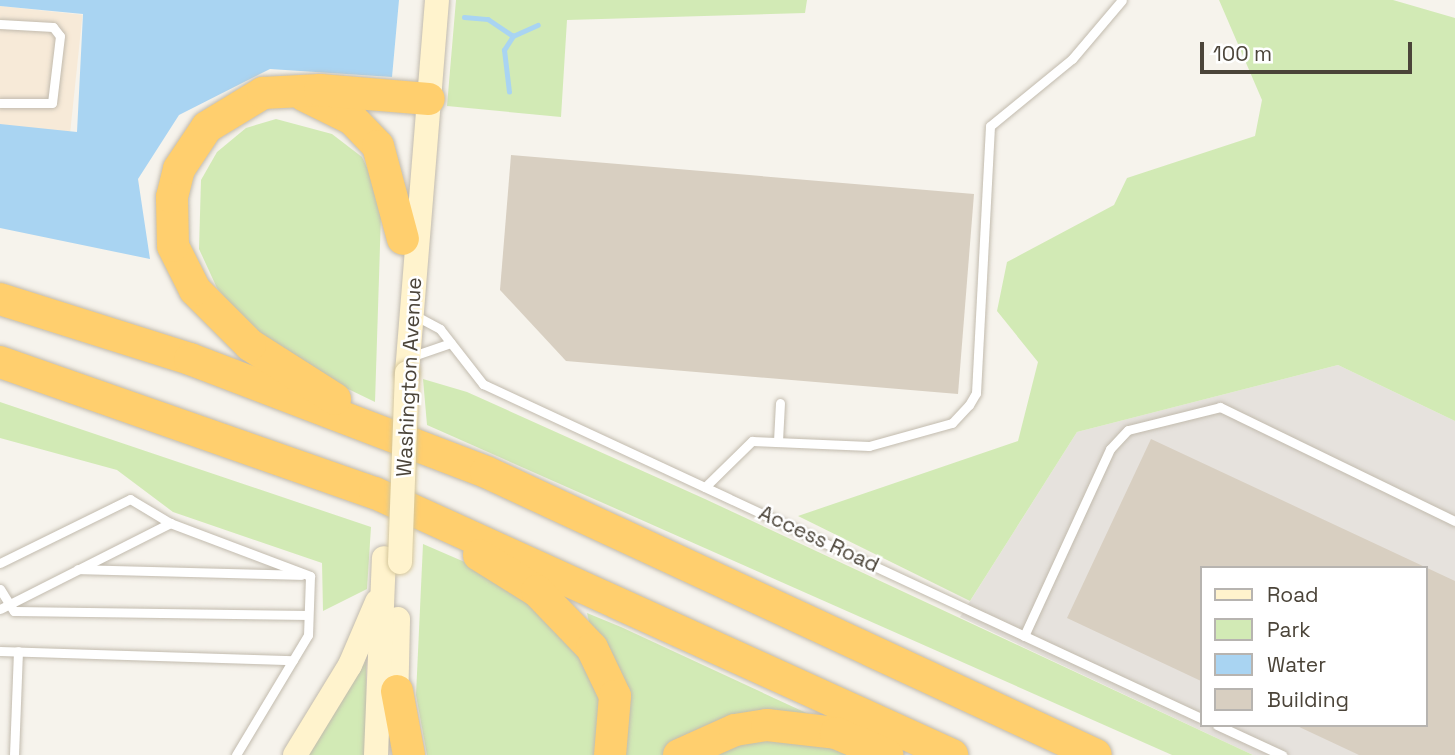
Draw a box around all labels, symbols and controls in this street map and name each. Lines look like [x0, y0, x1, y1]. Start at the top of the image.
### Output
scale bar [1203, 28, 1415, 72]
text: 100 m [1213, 40, 1272, 67]
street label: Washington Avenue [391, 276, 427, 478]
street label: Access Road [755, 500, 883, 578]
legend [1200, 566, 1427, 727]
text: Road [1267, 581, 1319, 608]
text: Park [1267, 616, 1311, 643]
text: Water [1267, 651, 1326, 678]
text: Building [1267, 686, 1349, 713]

